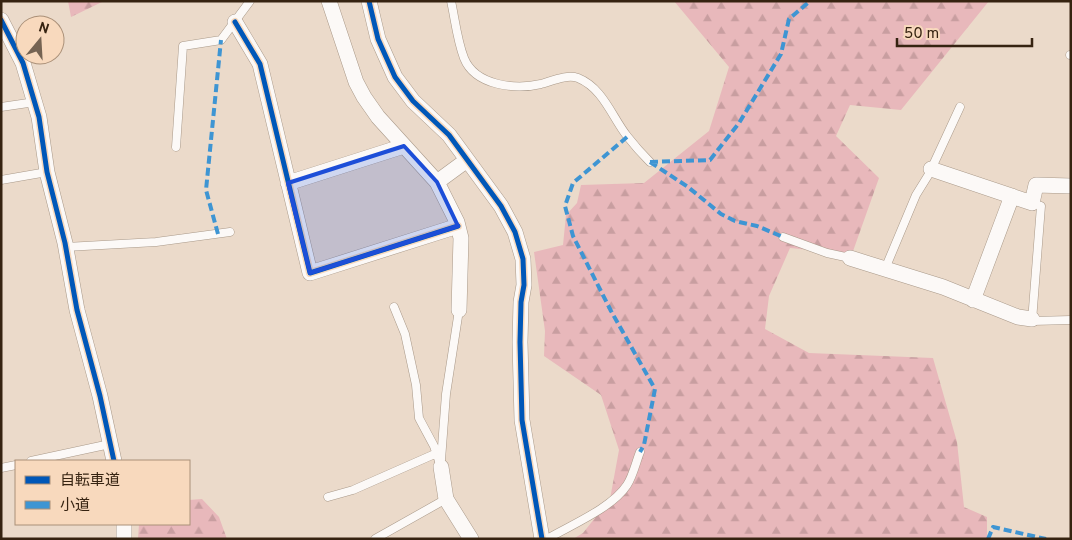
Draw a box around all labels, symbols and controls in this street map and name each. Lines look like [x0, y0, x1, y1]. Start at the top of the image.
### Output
north arrow [15, 15, 65, 65]
scale bar [897, 15, 1032, 47]
text: N [36, 19, 51, 39]
text: 50 m [904, 25, 939, 44]
legend [15, 460, 190, 525]
text: 自転車道 [60, 472, 120, 491]
text: 小道 [60, 497, 90, 516]

